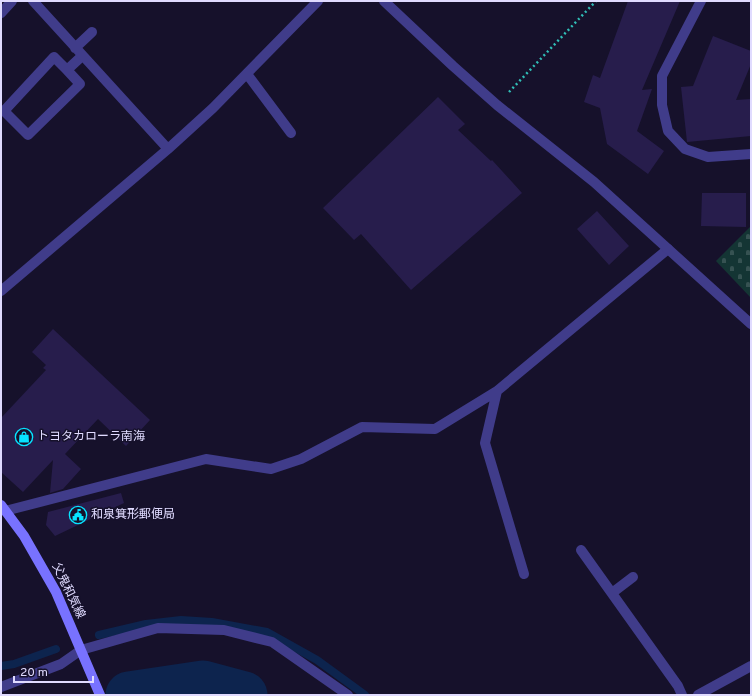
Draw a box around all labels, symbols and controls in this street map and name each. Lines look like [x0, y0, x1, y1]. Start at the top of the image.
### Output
shop icon: トヨタカローラ南海 [14, 427, 34, 447]
place label: トヨタカローラ南海 [37, 429, 145, 445]
public building icon: 和泉箕形郵便局 [68, 505, 88, 525]
place label: 和泉箕形郵便局 [91, 507, 175, 523]
street label: 父鬼和気線 [48, 561, 88, 621]
scale bar [14, 658, 93, 684]
text: 20 m [20, 665, 48, 681]

